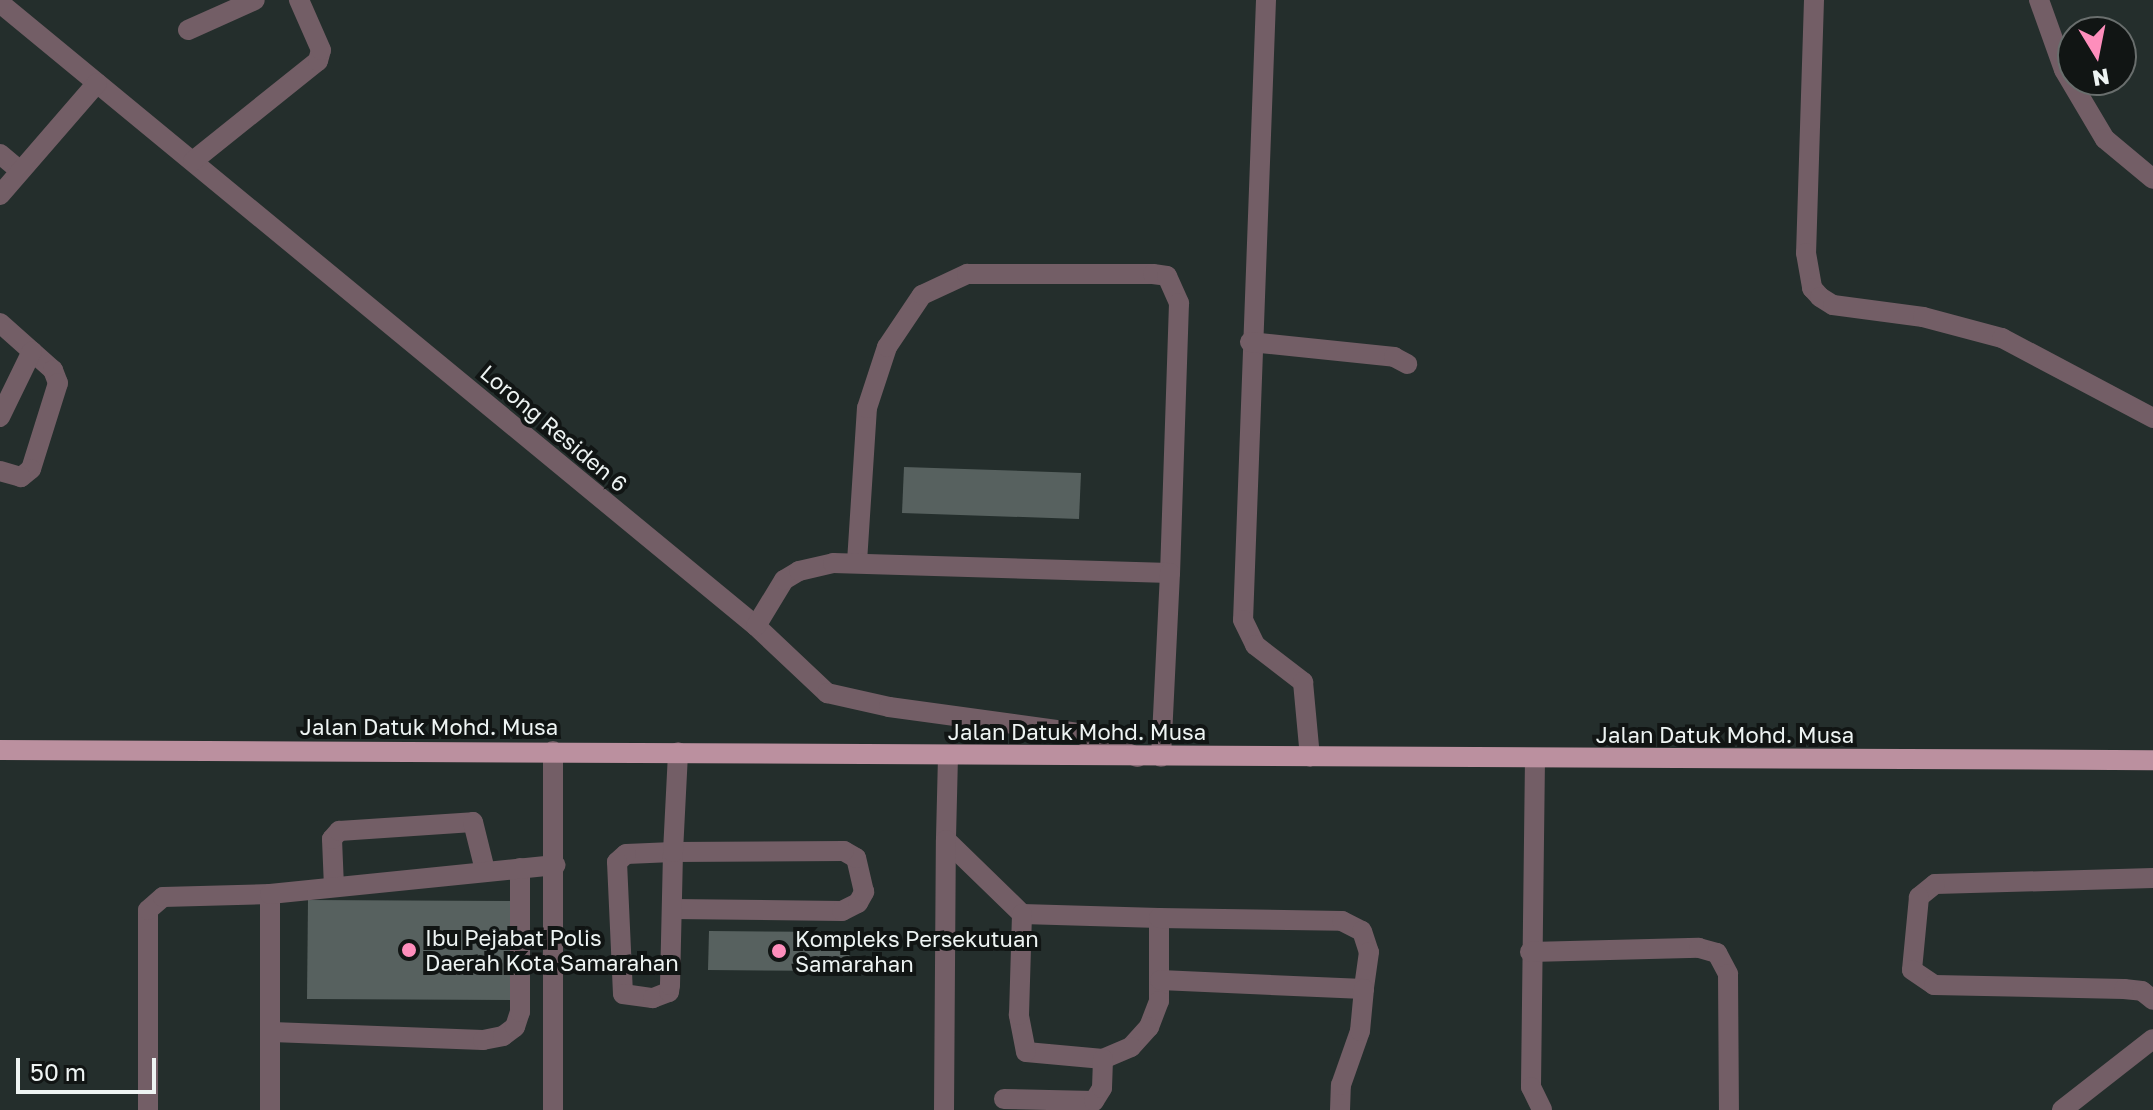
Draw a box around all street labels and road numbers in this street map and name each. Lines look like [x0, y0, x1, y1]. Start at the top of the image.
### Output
street label: Lorong Residen 6 [475, 359, 633, 497]
street label: Jalan Datuk Mohd. Musa [300, 714, 558, 740]
street label: Jalan Datuk Mohd. Musa [948, 719, 1206, 745]
street label: Jalan Datuk Mohd. Musa [1596, 722, 1854, 748]

